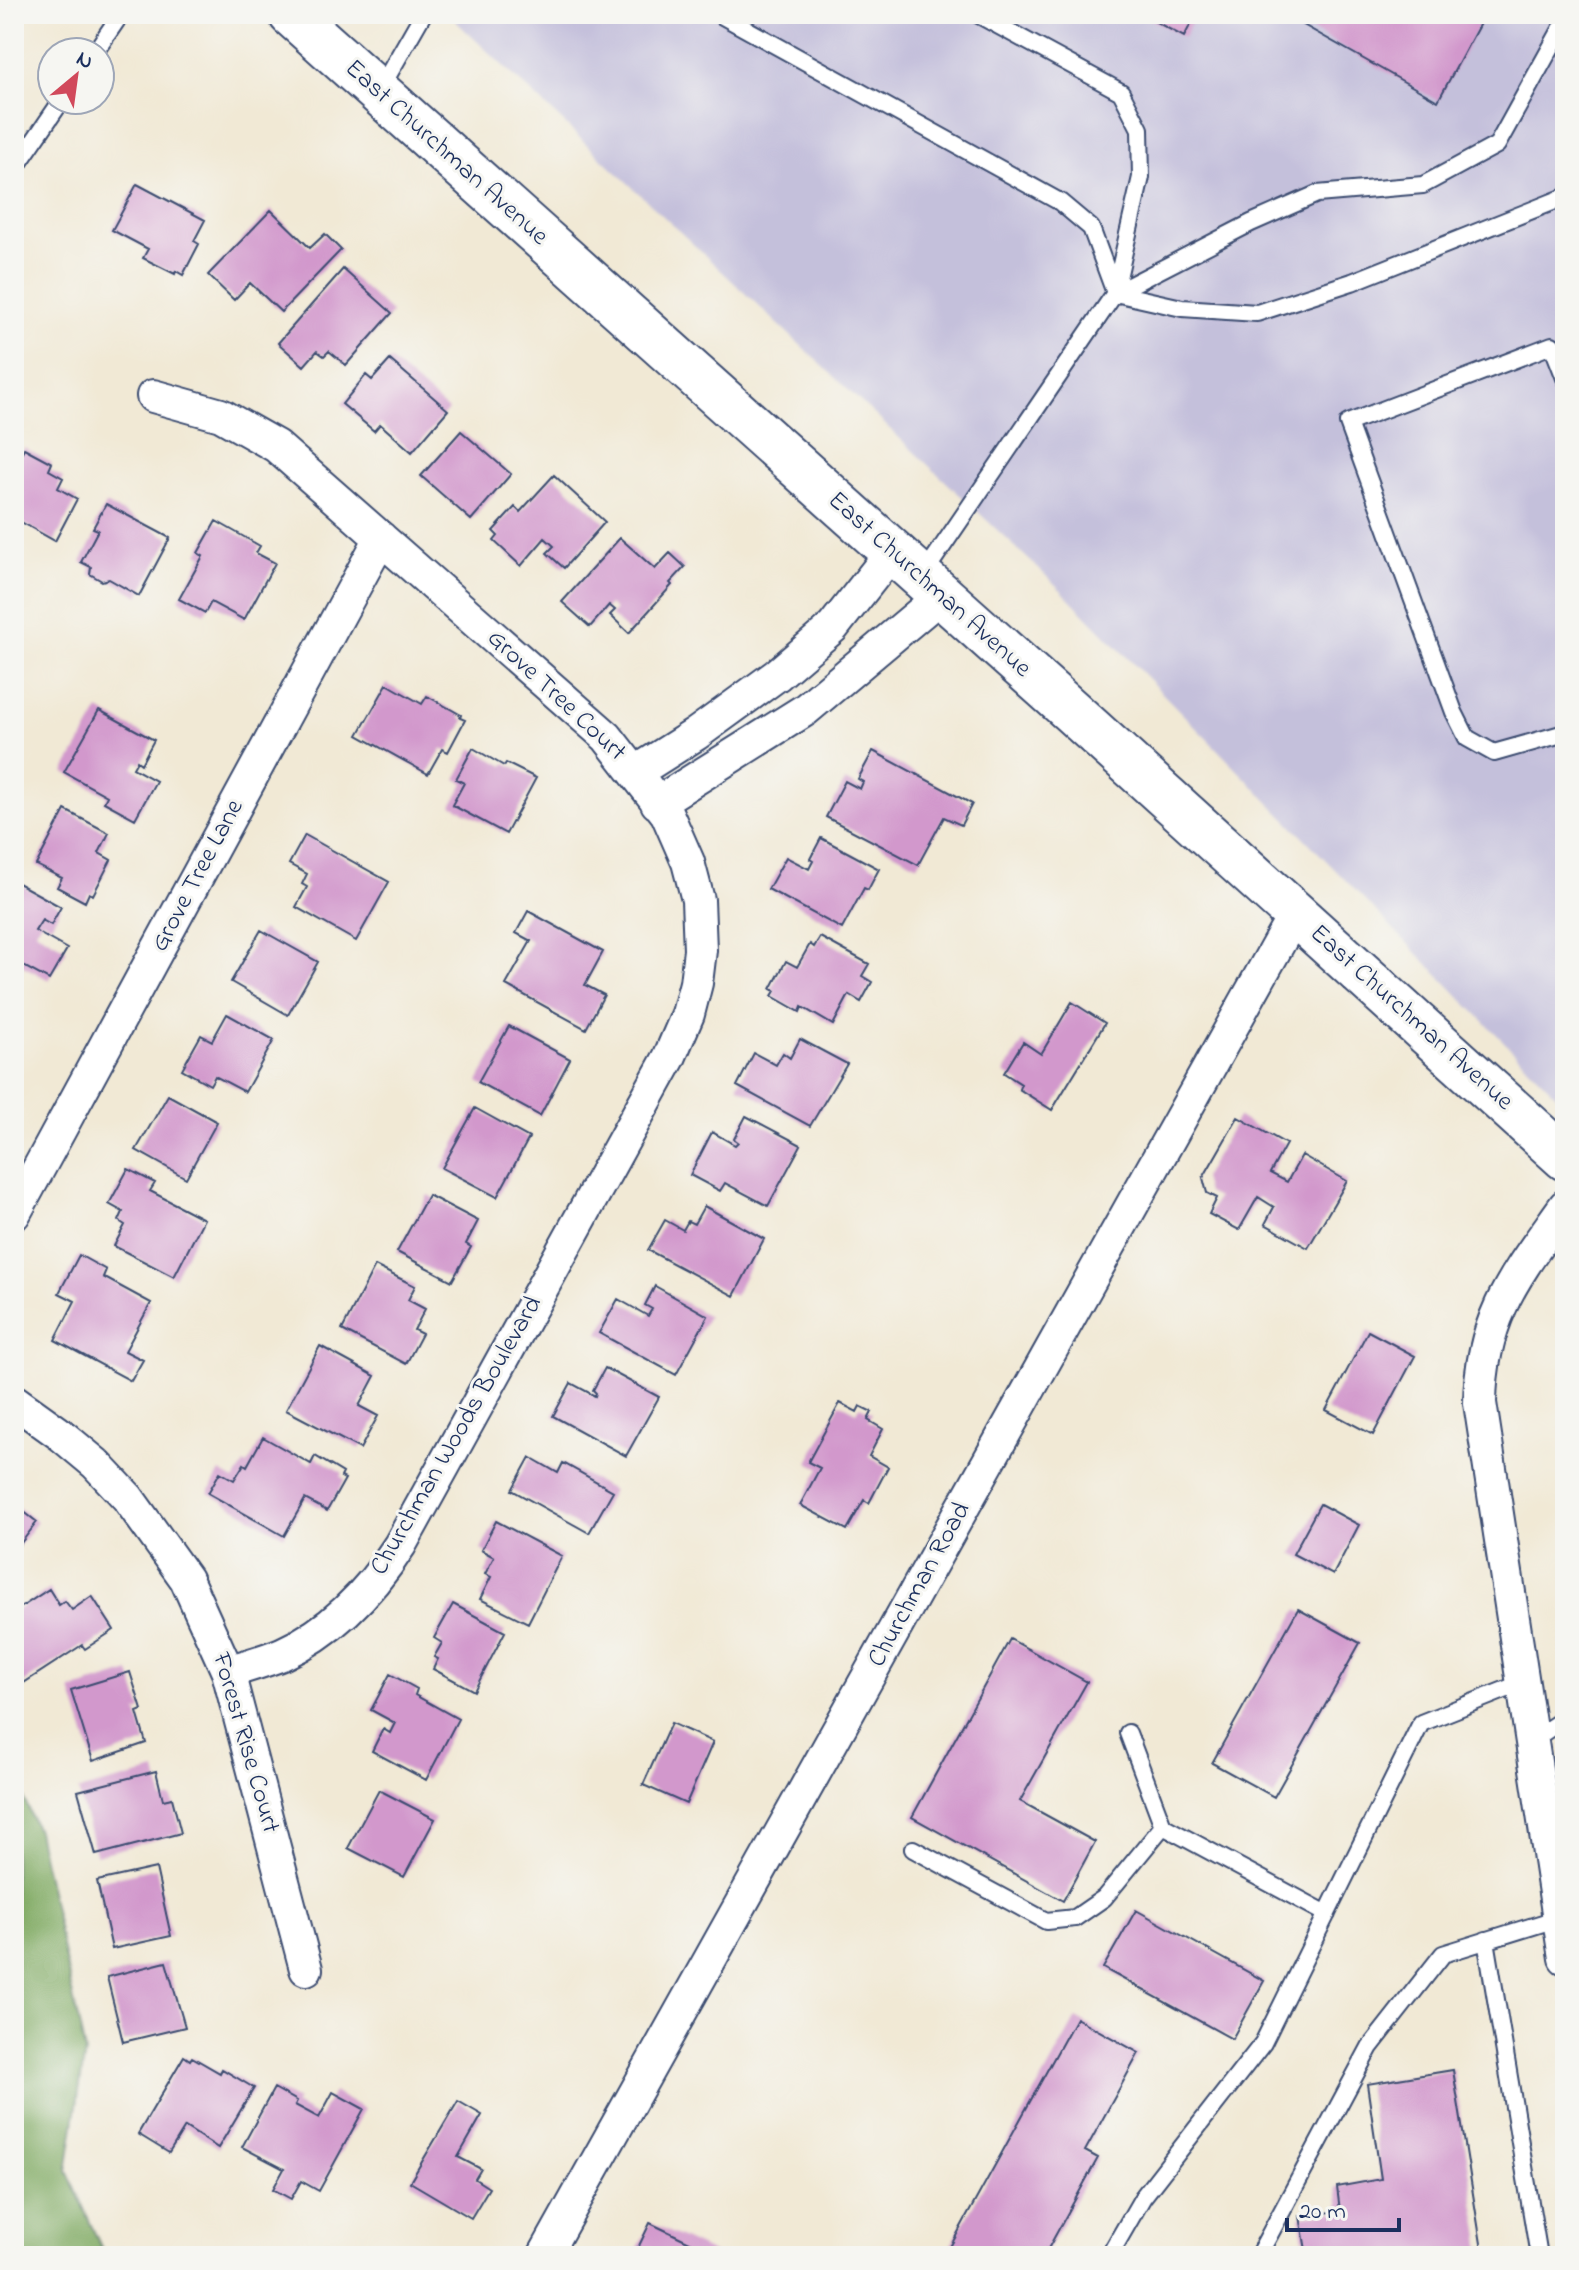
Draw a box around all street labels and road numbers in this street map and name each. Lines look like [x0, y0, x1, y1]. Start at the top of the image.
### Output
street label: East Churchman Avenue [336, 51, 557, 255]
street label: East Churchman Avenue [819, 483, 1040, 687]
street label: Grove Tree Court [478, 621, 635, 771]
street label: Grove Tree Lane [142, 793, 254, 959]
street label: East Churchman Avenue [1301, 916, 1522, 1120]
street label: Churchman Woods Boulevard [361, 1289, 553, 1583]
street label: Churchman Road [859, 1495, 981, 1674]
street label: Forest Rise Court [201, 1647, 289, 1838]

